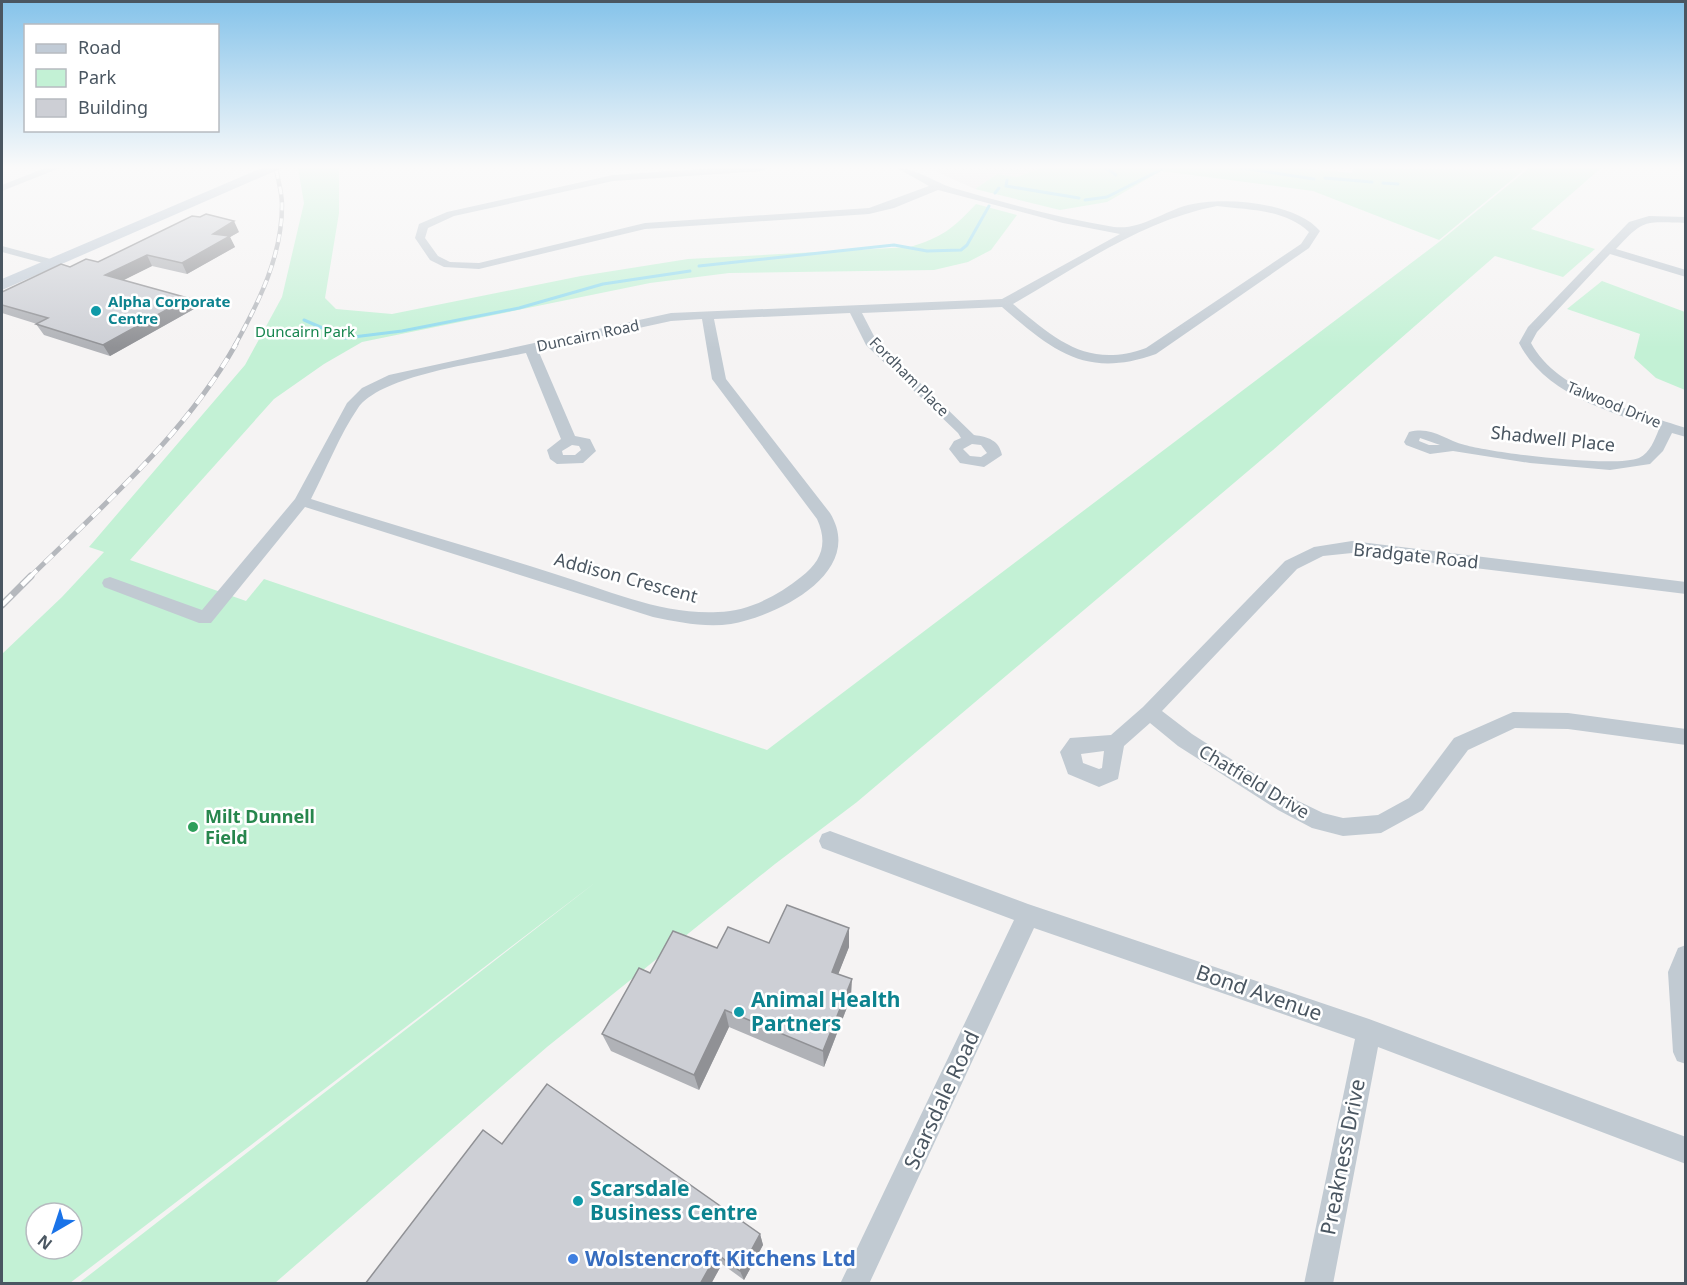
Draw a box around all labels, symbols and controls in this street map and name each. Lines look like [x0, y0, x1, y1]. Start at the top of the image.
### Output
legend [24, 24, 219, 132]
text: Road [78, 35, 121, 59]
text: Park [78, 65, 116, 89]
text: Building [78, 95, 148, 119]
place label: Alpha Corporate Centre [108, 291, 230, 328]
marker: Alpha Corporate Centre [89, 304, 103, 318]
street label: Duncairn Road [535, 314, 641, 356]
park label: Duncairn Park [255, 321, 355, 341]
street label: Fordham Place [866, 332, 954, 420]
street label: Talwood Drive [1564, 376, 1664, 432]
street label: Shadwell Place [1490, 420, 1616, 456]
street label: Bradgate Road [1352, 537, 1480, 574]
street label: Addison Crescent [552, 546, 701, 608]
street label: Chatfield Drive [1195, 739, 1314, 824]
place label: Milt Dunnell Field [205, 804, 315, 849]
marker: Milt Dunnell Field [186, 820, 200, 834]
street label: Bond Avenue [1193, 957, 1326, 1027]
place label: Animal Health Partners [751, 985, 900, 1037]
marker: Animal Health Partners [732, 1005, 746, 1019]
street label: Scarsdale Road [897, 1026, 985, 1173]
street label: Preakness Drive [1313, 1077, 1371, 1237]
place label: Scarsdale Business Centre [590, 1174, 757, 1226]
marker: Scarsdale Business Centre [571, 1194, 585, 1208]
north arrow [24, 1201, 84, 1261]
text: N [33, 1230, 57, 1255]
place label: Wolstencroft Kitchens Ltd [585, 1244, 856, 1272]
marker: Wolstencroft Kitchens Ltd [566, 1252, 580, 1266]

